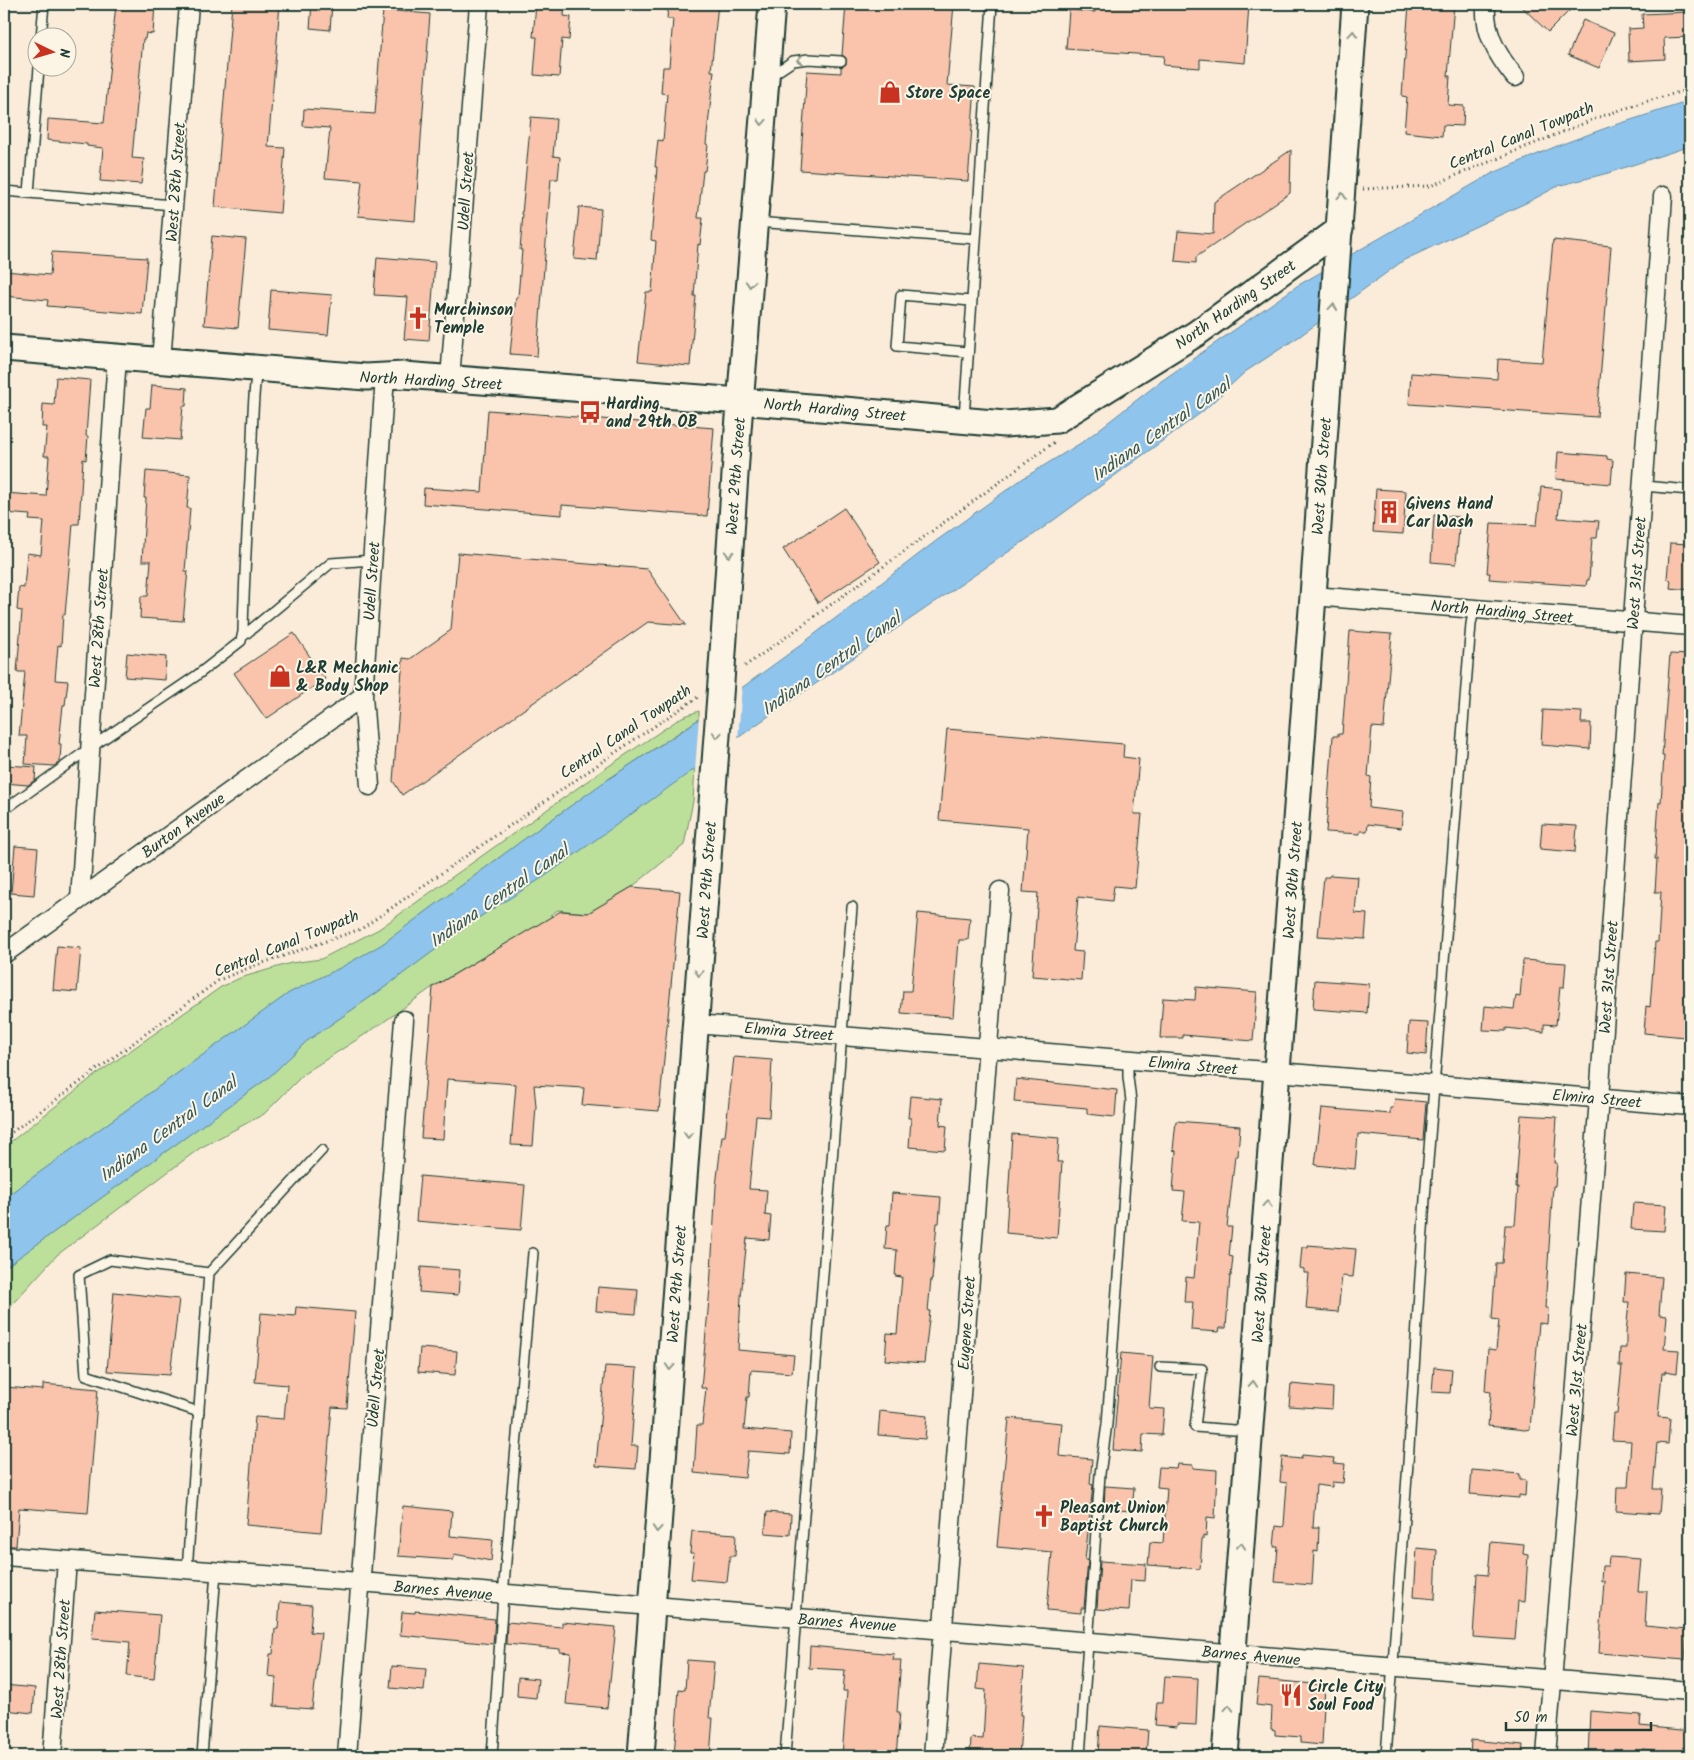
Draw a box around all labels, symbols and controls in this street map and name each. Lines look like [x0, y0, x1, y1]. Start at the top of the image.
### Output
north arrow [28, 28, 78, 78]
one-way arrow [1348, 30, 1359, 38]
text: N [53, 48, 75, 59]
one-way arrow [796, 54, 804, 65]
shop icon: Store Space [877, 79, 903, 105]
place label: Store Space [906, 81, 991, 106]
street label: Central Canal Towpath [1445, 96, 1598, 177]
one-way arrow [757, 118, 768, 126]
street label: West 28th Street [160, 121, 193, 243]
street label: Udell Street [451, 150, 482, 232]
one-way arrow [1336, 192, 1347, 200]
street label: North Harding Street [1170, 254, 1302, 356]
one-way arrow [745, 280, 756, 288]
place label: Murchinson Temple [434, 298, 513, 341]
one-way arrow [1328, 303, 1339, 311]
church icon: Murchinson Temple [405, 305, 431, 331]
street label: North Harding Street [359, 365, 504, 398]
water label: Indiana Central Canal [1086, 370, 1241, 491]
place label: Harding and 29th OB [606, 392, 698, 435]
street label: North Harding Street [763, 392, 908, 429]
bus stop icon: Harding and 29th OB [577, 399, 603, 425]
street label: West 29th Street [720, 416, 753, 536]
street label: West 30th Street [1306, 416, 1339, 536]
place label: Givens Hand Car Wash [1406, 492, 1493, 535]
building icon: Givens Hand Car Wash [1376, 499, 1402, 525]
street label: West 31st Street [1621, 515, 1654, 630]
street label: Udell Street [357, 540, 388, 622]
one-way arrow [723, 550, 734, 558]
street label: West 28th Street [83, 567, 116, 689]
street label: North Harding Street [1430, 594, 1575, 631]
water label: Indiana Central Canal [756, 604, 911, 725]
place label: L&R Mechanic & Body Shop [296, 656, 399, 699]
shop icon: L&R Mechanic & Body Shop [267, 663, 293, 689]
street label: Central Canal Towpath [555, 679, 697, 786]
one-way arrow [711, 731, 722, 739]
street label: Burton Avenue [137, 787, 231, 865]
street label: West 29th Street [691, 820, 724, 940]
street label: West 30th Street [1277, 820, 1310, 940]
water label: Indiana Central Canal [424, 836, 579, 957]
street label: Central Canal Towpath [210, 904, 363, 985]
street label: West 31st Street [1593, 919, 1626, 1034]
one-way arrow [694, 969, 705, 977]
street label: Elmira Street [743, 1016, 835, 1049]
street label: Elmira Street [1147, 1050, 1239, 1083]
water label: Indiana Central Canal [94, 1068, 247, 1191]
street label: Elmira Street [1551, 1083, 1643, 1116]
one-way arrow [682, 1131, 693, 1139]
one-way arrow [1261, 1200, 1272, 1208]
street label: West 29th Street [661, 1224, 694, 1344]
street label: West 30th Street [1246, 1224, 1279, 1344]
street label: Eugene Street [952, 1274, 983, 1371]
street label: West 31st Street [1560, 1322, 1595, 1438]
street label: Udell Street [361, 1347, 392, 1429]
one-way arrow [665, 1363, 676, 1371]
one-way arrow [1248, 1379, 1259, 1387]
place label: Pleasant Union Baptist Church [1060, 1496, 1168, 1539]
church icon: Pleasant Union Baptist Church [1031, 1503, 1057, 1529]
one-way arrow [652, 1525, 663, 1533]
one-way arrow [1235, 1541, 1246, 1549]
street label: Barnes Avenue [392, 1575, 493, 1608]
street label: West 28th Street [45, 1598, 78, 1720]
street label: Barnes Avenue [797, 1608, 897, 1639]
street label: Barnes Avenue [1200, 1640, 1301, 1673]
place label: Circle City Soul Food [1308, 1675, 1384, 1718]
restaurant icon: Circle City Soul Food [1278, 1682, 1304, 1708]
scale bar [1506, 1700, 1652, 1732]
one-way arrow [1223, 1703, 1234, 1711]
text: 50 m [1514, 1706, 1548, 1730]

